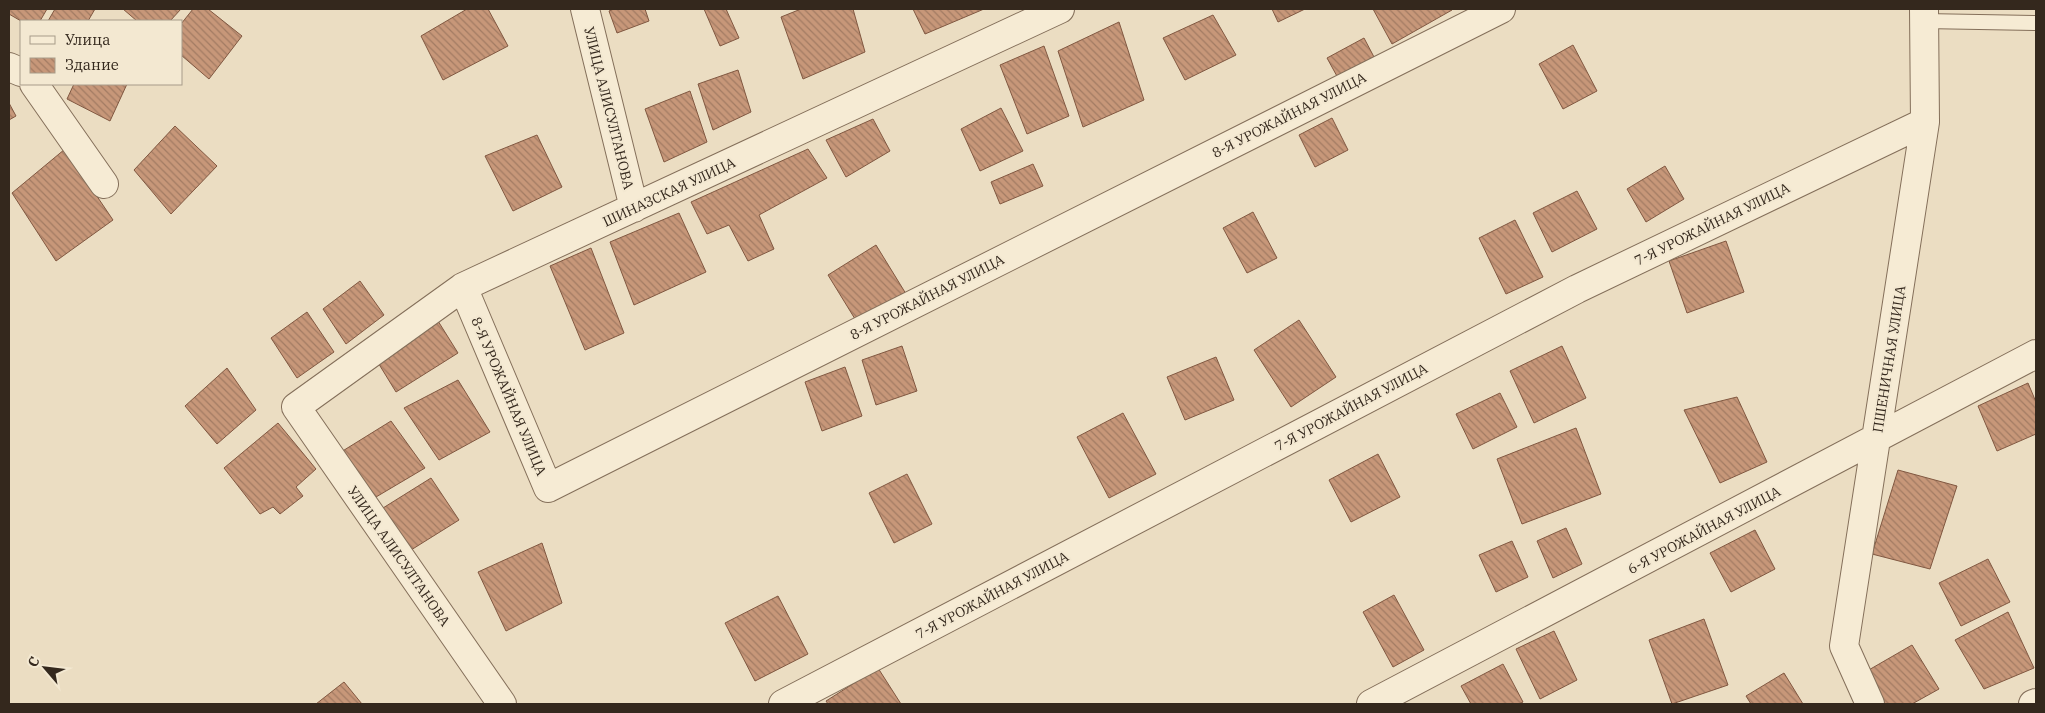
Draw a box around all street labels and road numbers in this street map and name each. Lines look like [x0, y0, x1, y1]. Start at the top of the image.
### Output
street label: УЛИЦА АЛИСУЛТАНОВА [580, 25, 638, 192]
street label: 8-Я УРОЖАЙНАЯ УЛИЦА [1209, 68, 1369, 162]
street label: ШИНАЗСКАЯ УЛИЦА [600, 153, 739, 231]
street label: 7-Я УРОЖАЙНАЯ УЛИЦА [1631, 178, 1793, 269]
street label: 8-Я УРОЖАЙНАЯ УЛИЦА [847, 250, 1007, 344]
street label: ПШЕНИЧНАЯ УЛИЦА [1868, 284, 1910, 434]
street label: 8-Я УРОЖАЙНАЯ УЛИЦА [467, 314, 551, 478]
street label: 7-Я УРОЖАЙНАЯ УЛИЦА [1271, 359, 1431, 455]
street label: УЛИЦА АЛИСУЛТАНОВА [344, 482, 454, 630]
street label: 6-Я УРОЖАЙНАЯ УЛИЦА [1624, 482, 1784, 578]
street label: 7-Я УРОЖАЙНАЯ УЛИЦА [912, 547, 1072, 643]

